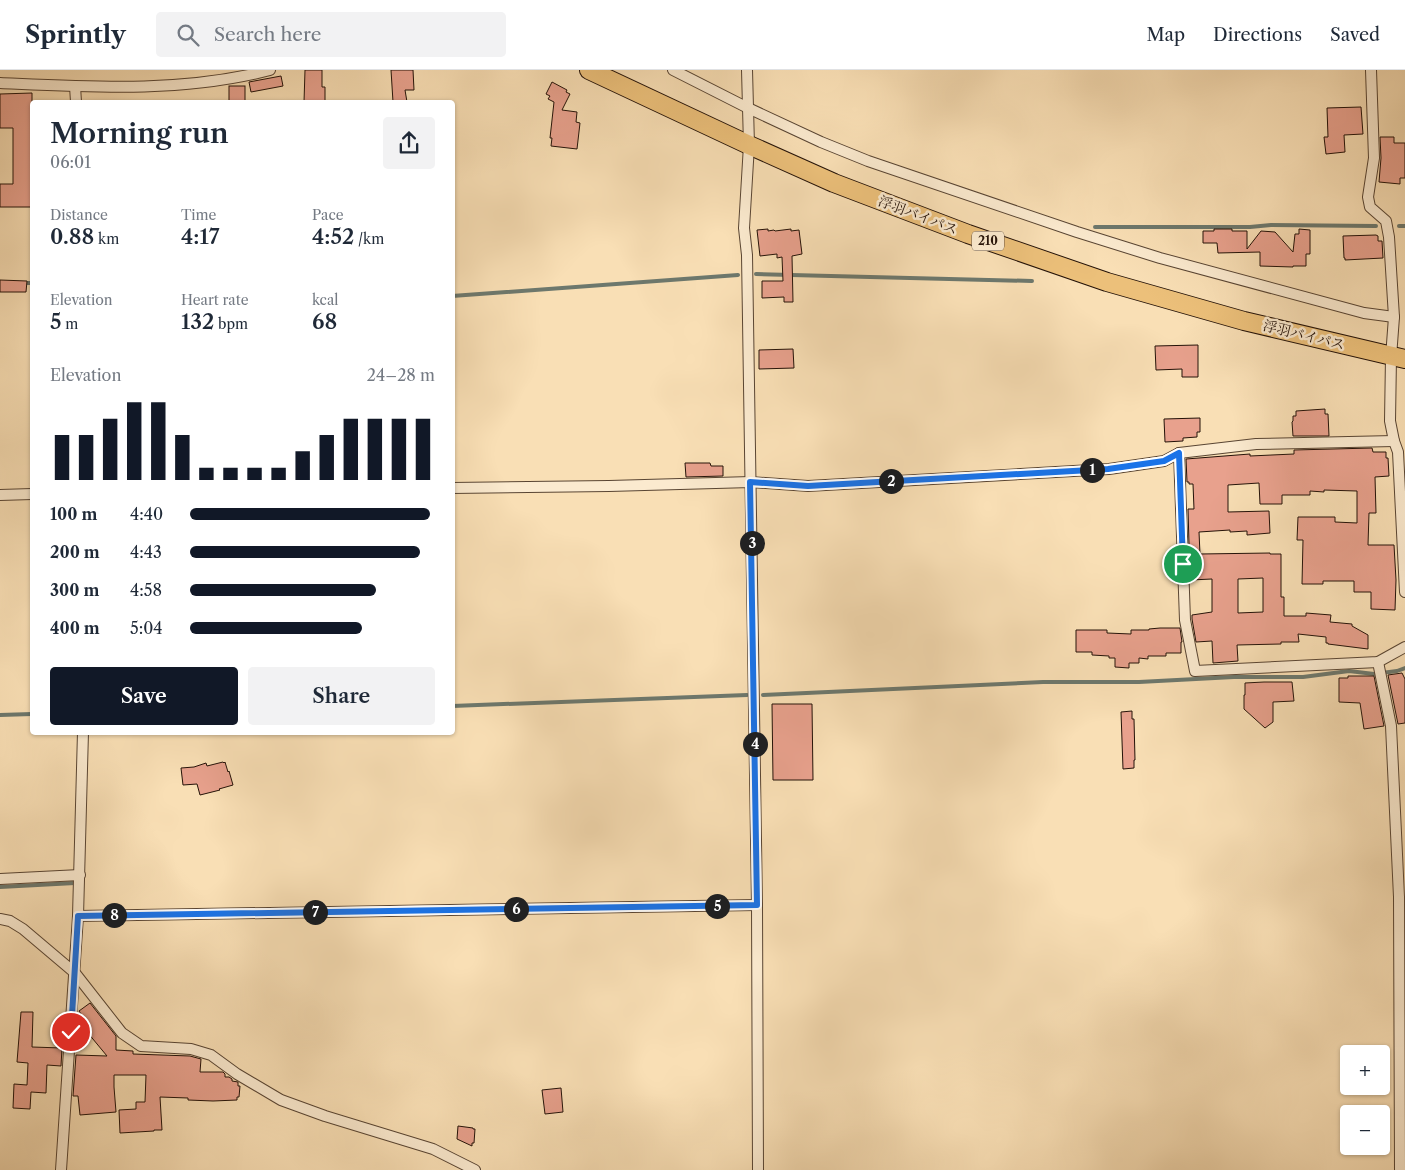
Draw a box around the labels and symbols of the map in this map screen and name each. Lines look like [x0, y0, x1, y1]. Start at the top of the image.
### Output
street label: 浮羽バイパス [876, 192, 960, 238]
road number: 210 [972, 232, 1004, 250]
street label: 浮羽バイパス [1261, 316, 1347, 354]
pin: 1 [1080, 458, 1104, 482]
pin: 2 [878, 468, 904, 494]
pin: 3 [740, 530, 764, 556]
pin [1162, 543, 1204, 585]
pin: 4 [742, 732, 768, 756]
pin: 5 [704, 894, 730, 918]
pin: 6 [504, 896, 528, 922]
pin: 7 [302, 900, 328, 924]
pin: 8 [102, 902, 126, 928]
pin [50, 1011, 92, 1053]

